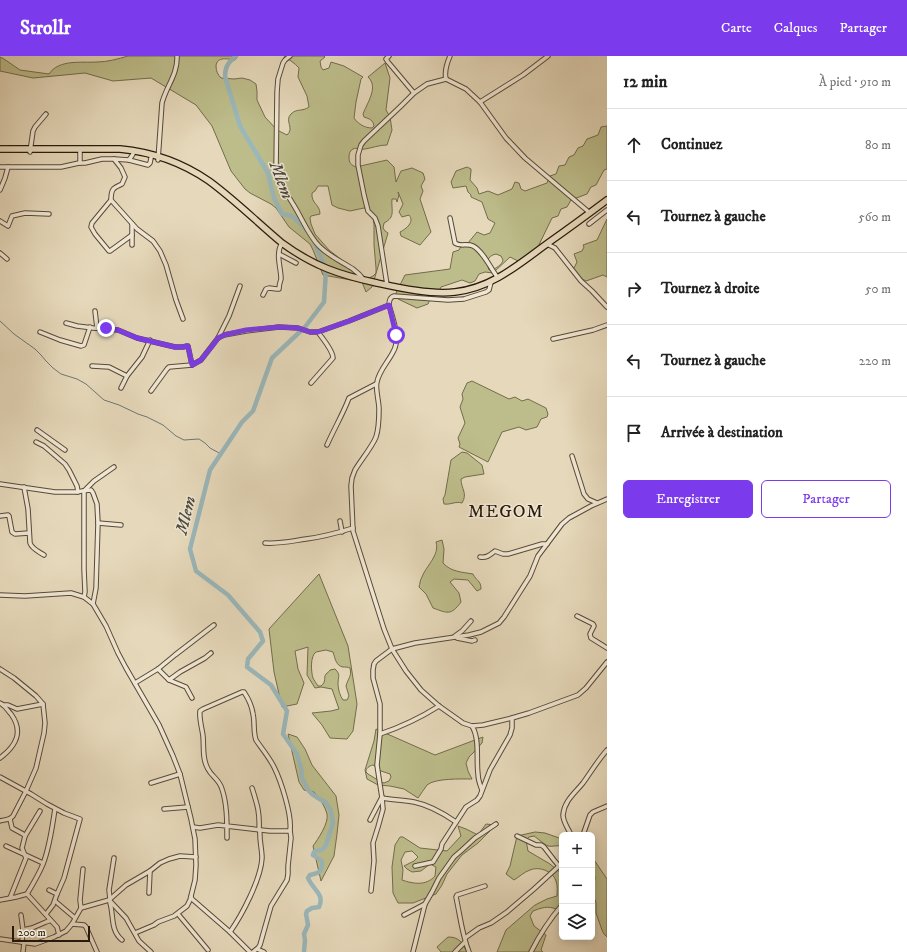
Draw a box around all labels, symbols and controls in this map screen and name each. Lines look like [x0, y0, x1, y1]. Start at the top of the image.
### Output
text: Strollr [20, 17, 71, 40]
text: Carte [721, 19, 752, 37]
text: Calques [774, 19, 817, 37]
text: Partager [839, 19, 887, 37]
text: 12 min [623, 71, 667, 93]
text: À pied · 910 m [819, 74, 891, 90]
icon: ahead [623, 134, 645, 156]
text: Continuez [661, 135, 722, 154]
text: 80 m [865, 137, 891, 153]
water label: Mlem [264, 158, 298, 202]
icon: left [623, 206, 645, 228]
text: Tournez à gauche [661, 207, 766, 226]
text: 560 m [858, 209, 891, 225]
icon: right [623, 278, 645, 300]
text: Tournez à droite [661, 279, 759, 298]
text: 50 m [865, 281, 891, 297]
route end [97, 319, 115, 337]
route start [387, 326, 405, 344]
icon: left [623, 350, 645, 372]
text: Tournez à gauche [661, 351, 766, 370]
text: 220 m [859, 353, 891, 369]
icon: arrive [623, 422, 645, 444]
text: Arrivée à destination [661, 423, 783, 442]
button: Enregistrer [623, 480, 753, 518]
button: Partager [761, 480, 891, 518]
water label: Mlem [170, 494, 201, 538]
district label: MEGOM [468, 501, 544, 523]
map controls [559, 832, 595, 940]
button: + [559, 832, 595, 868]
button: − [559, 868, 595, 904]
button: layers [559, 904, 595, 940]
scale bar [12, 924, 90, 943]
text: 200 m [18, 926, 46, 940]

